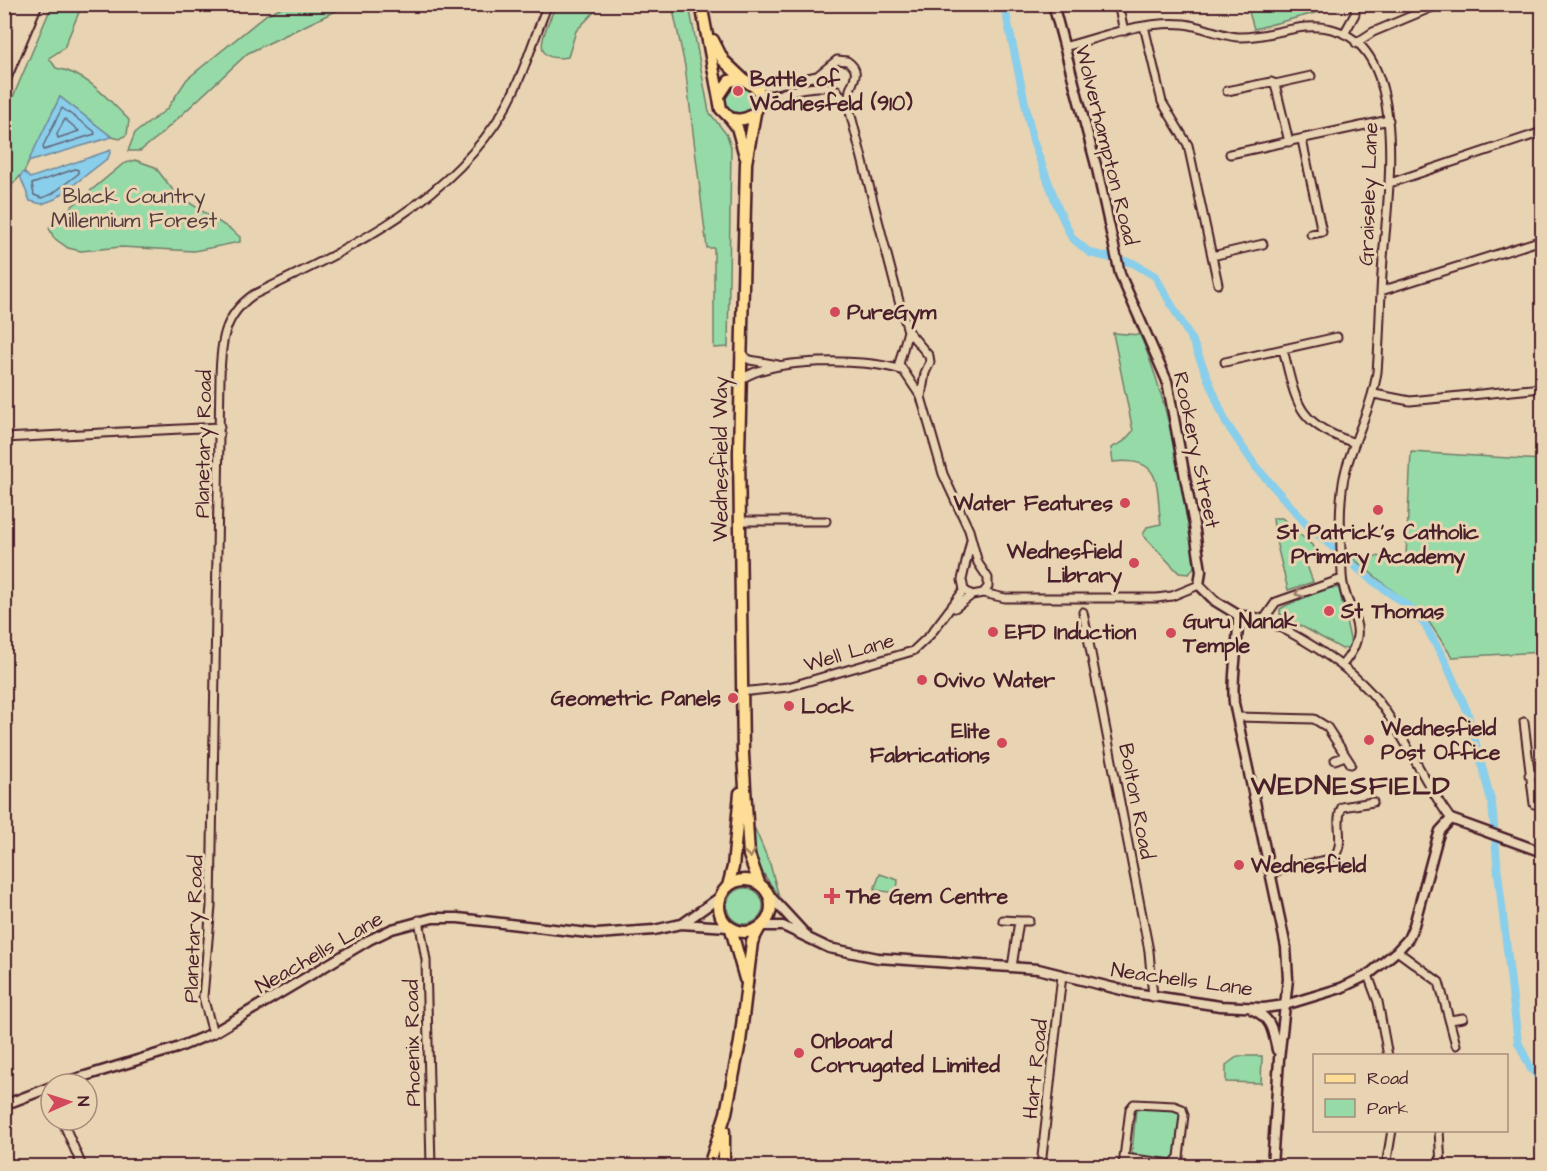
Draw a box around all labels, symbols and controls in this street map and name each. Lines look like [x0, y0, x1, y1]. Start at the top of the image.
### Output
street label: Wolverhampton Road [1067, 42, 1145, 249]
place label: Battle of Wōdnesfeld (910) [749, 65, 913, 118]
marker: Battle of Wōdnesfeld (910) [731, 84, 745, 98]
street label: Graiseley Lane [1352, 122, 1387, 266]
park label: Black Country Millennium Forest [51, 182, 218, 235]
place label: PureGym [847, 298, 937, 330]
marker: PureGym [828, 305, 842, 319]
street label: Planetary Road [188, 369, 221, 518]
street label: Rookery Street [1164, 369, 1227, 532]
street label: Wednesfield Way [706, 376, 737, 542]
place label: Water Features [952, 489, 1113, 518]
marker: Water Features [1118, 496, 1132, 510]
marker: St Patrick's Catholic Primary Academy [1371, 503, 1385, 517]
place label: St Patrick's Catholic Primary Academy [1276, 518, 1480, 574]
place label: Wednesfield Library [1006, 537, 1122, 593]
marker: Wednesfield Library [1127, 556, 1141, 570]
one-way arrow [1294, 586, 1305, 598]
place label: St Thomas [1340, 597, 1445, 626]
marker: St Thomas [1322, 604, 1336, 618]
place label: Guru Nanak Temple [1182, 607, 1297, 661]
place label: EFD Induction [1005, 618, 1137, 647]
marker: EFD Induction [986, 625, 1000, 639]
street label: Well Lane [800, 626, 898, 679]
marker: Guru Nanak Temple [1164, 626, 1178, 640]
place label: Ovivo Water [934, 666, 1056, 695]
marker: Ovivo Water [915, 673, 929, 687]
place label: Geometric Panels [551, 684, 721, 713]
marker: Geometric Panels [726, 691, 740, 705]
place label: Lock [801, 692, 854, 721]
marker: Lock [782, 699, 796, 713]
place label: Wednesfield Post Office [1380, 714, 1501, 767]
place label: Elite Fabrications [870, 717, 991, 770]
marker: Wednesfield Post Office [1362, 733, 1376, 747]
marker: Elite Fabrications [995, 736, 1009, 750]
street label: Bolton Road [1111, 741, 1162, 862]
district label: WEDNESFIELD [1250, 767, 1451, 805]
one-way arrow [743, 849, 755, 859]
place label: Wednesfield [1250, 851, 1367, 880]
street label: Planetary Road [176, 854, 213, 1004]
marker: Wednesfield [1232, 858, 1246, 872]
place label: The Gem Centre [845, 882, 1009, 911]
marker: The Gem Centre [823, 887, 841, 905]
street label: Neachells Lane [250, 904, 388, 1001]
street label: Neachells Lane [1109, 955, 1255, 1004]
street label: Phoenix Road [397, 979, 428, 1107]
street label: Hart Road [1016, 1018, 1055, 1120]
place label: Onboard Corrugated Limited [811, 1027, 1000, 1082]
marker: Onboard Corrugated Limited [792, 1046, 806, 1060]
legend [1313, 1054, 1508, 1132]
text: Road [1367, 1066, 1408, 1091]
north arrow [39, 1072, 99, 1132]
text: N [72, 1096, 94, 1107]
text: Park [1367, 1096, 1409, 1121]

